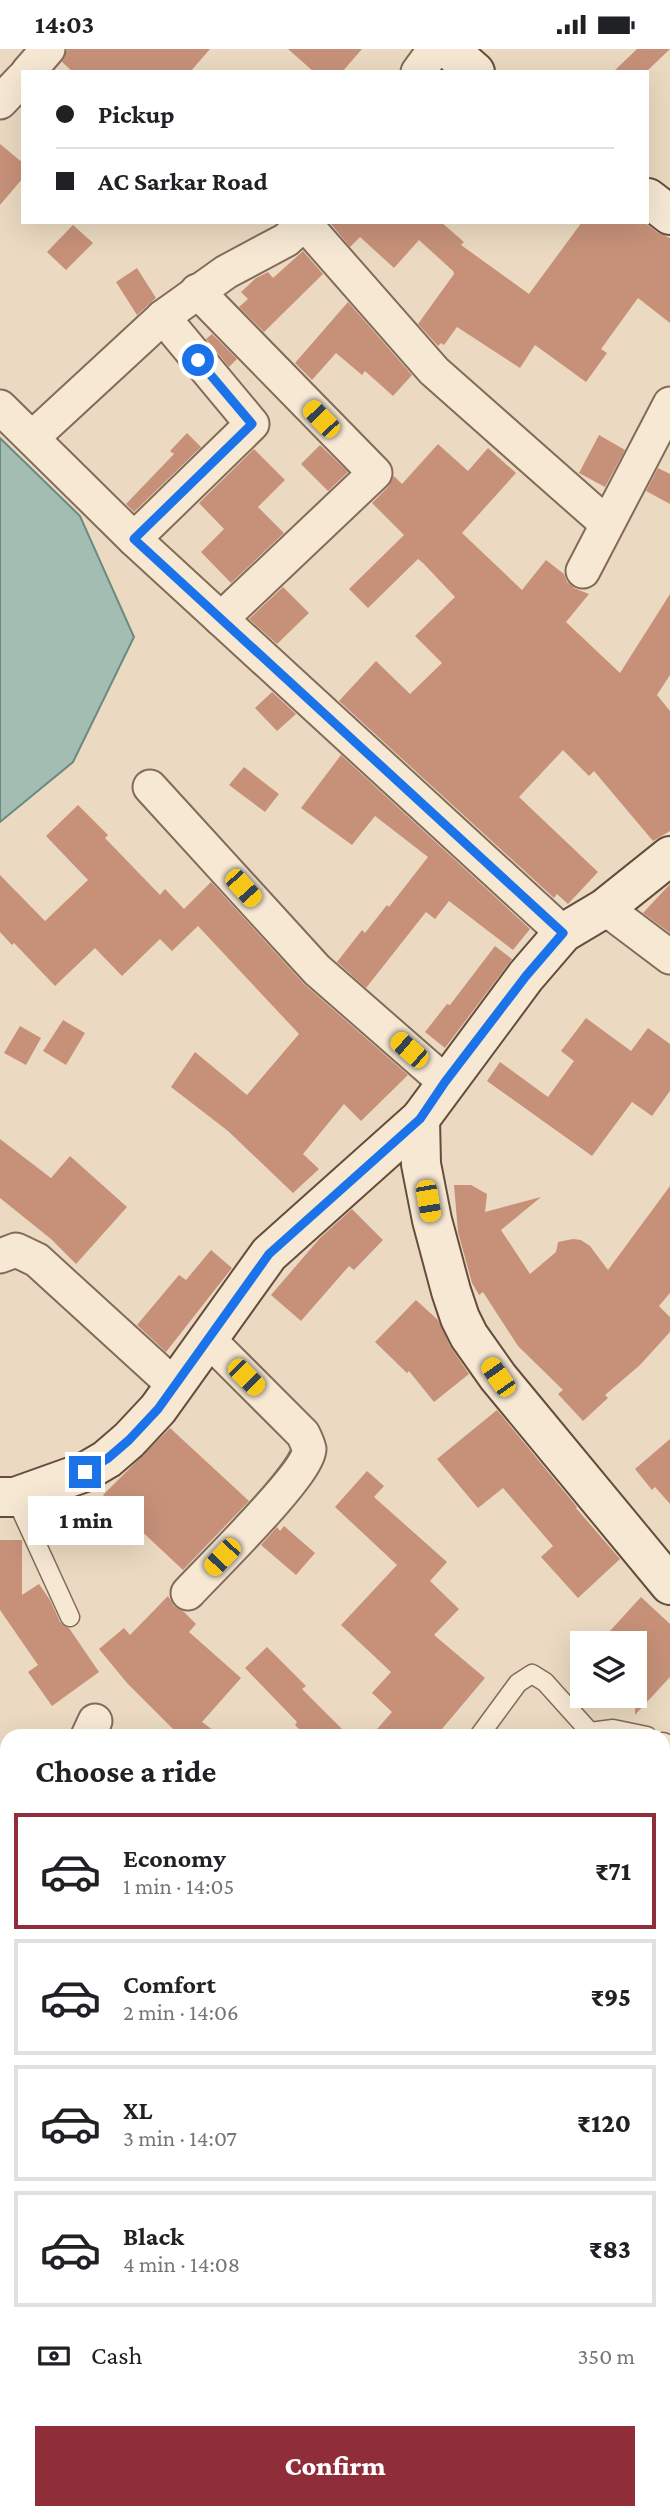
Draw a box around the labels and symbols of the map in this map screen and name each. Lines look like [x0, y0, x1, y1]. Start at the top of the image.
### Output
route start [182, 344, 214, 376]
car [299, 397, 344, 441]
car [222, 865, 265, 911]
car [387, 1028, 432, 1072]
car [415, 1178, 442, 1224]
car [478, 1354, 519, 1400]
car [224, 1355, 269, 1399]
route end [69, 1456, 101, 1488]
callout: 1 min [27, 1497, 143, 1545]
car [200, 1534, 245, 1580]

